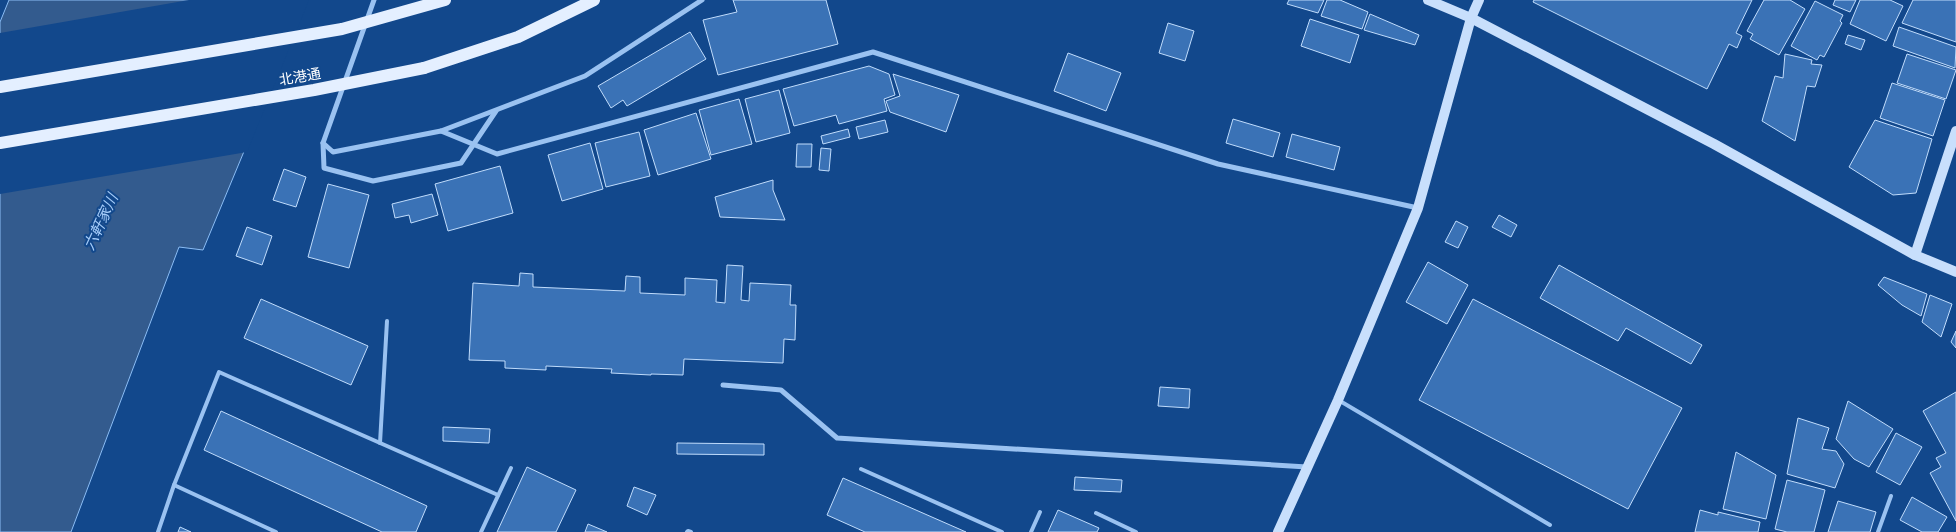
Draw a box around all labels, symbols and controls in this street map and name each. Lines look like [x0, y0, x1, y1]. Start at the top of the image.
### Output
street label: 北港通 [278, 65, 322, 89]
water label: 六軒家川 [80, 189, 123, 253]

